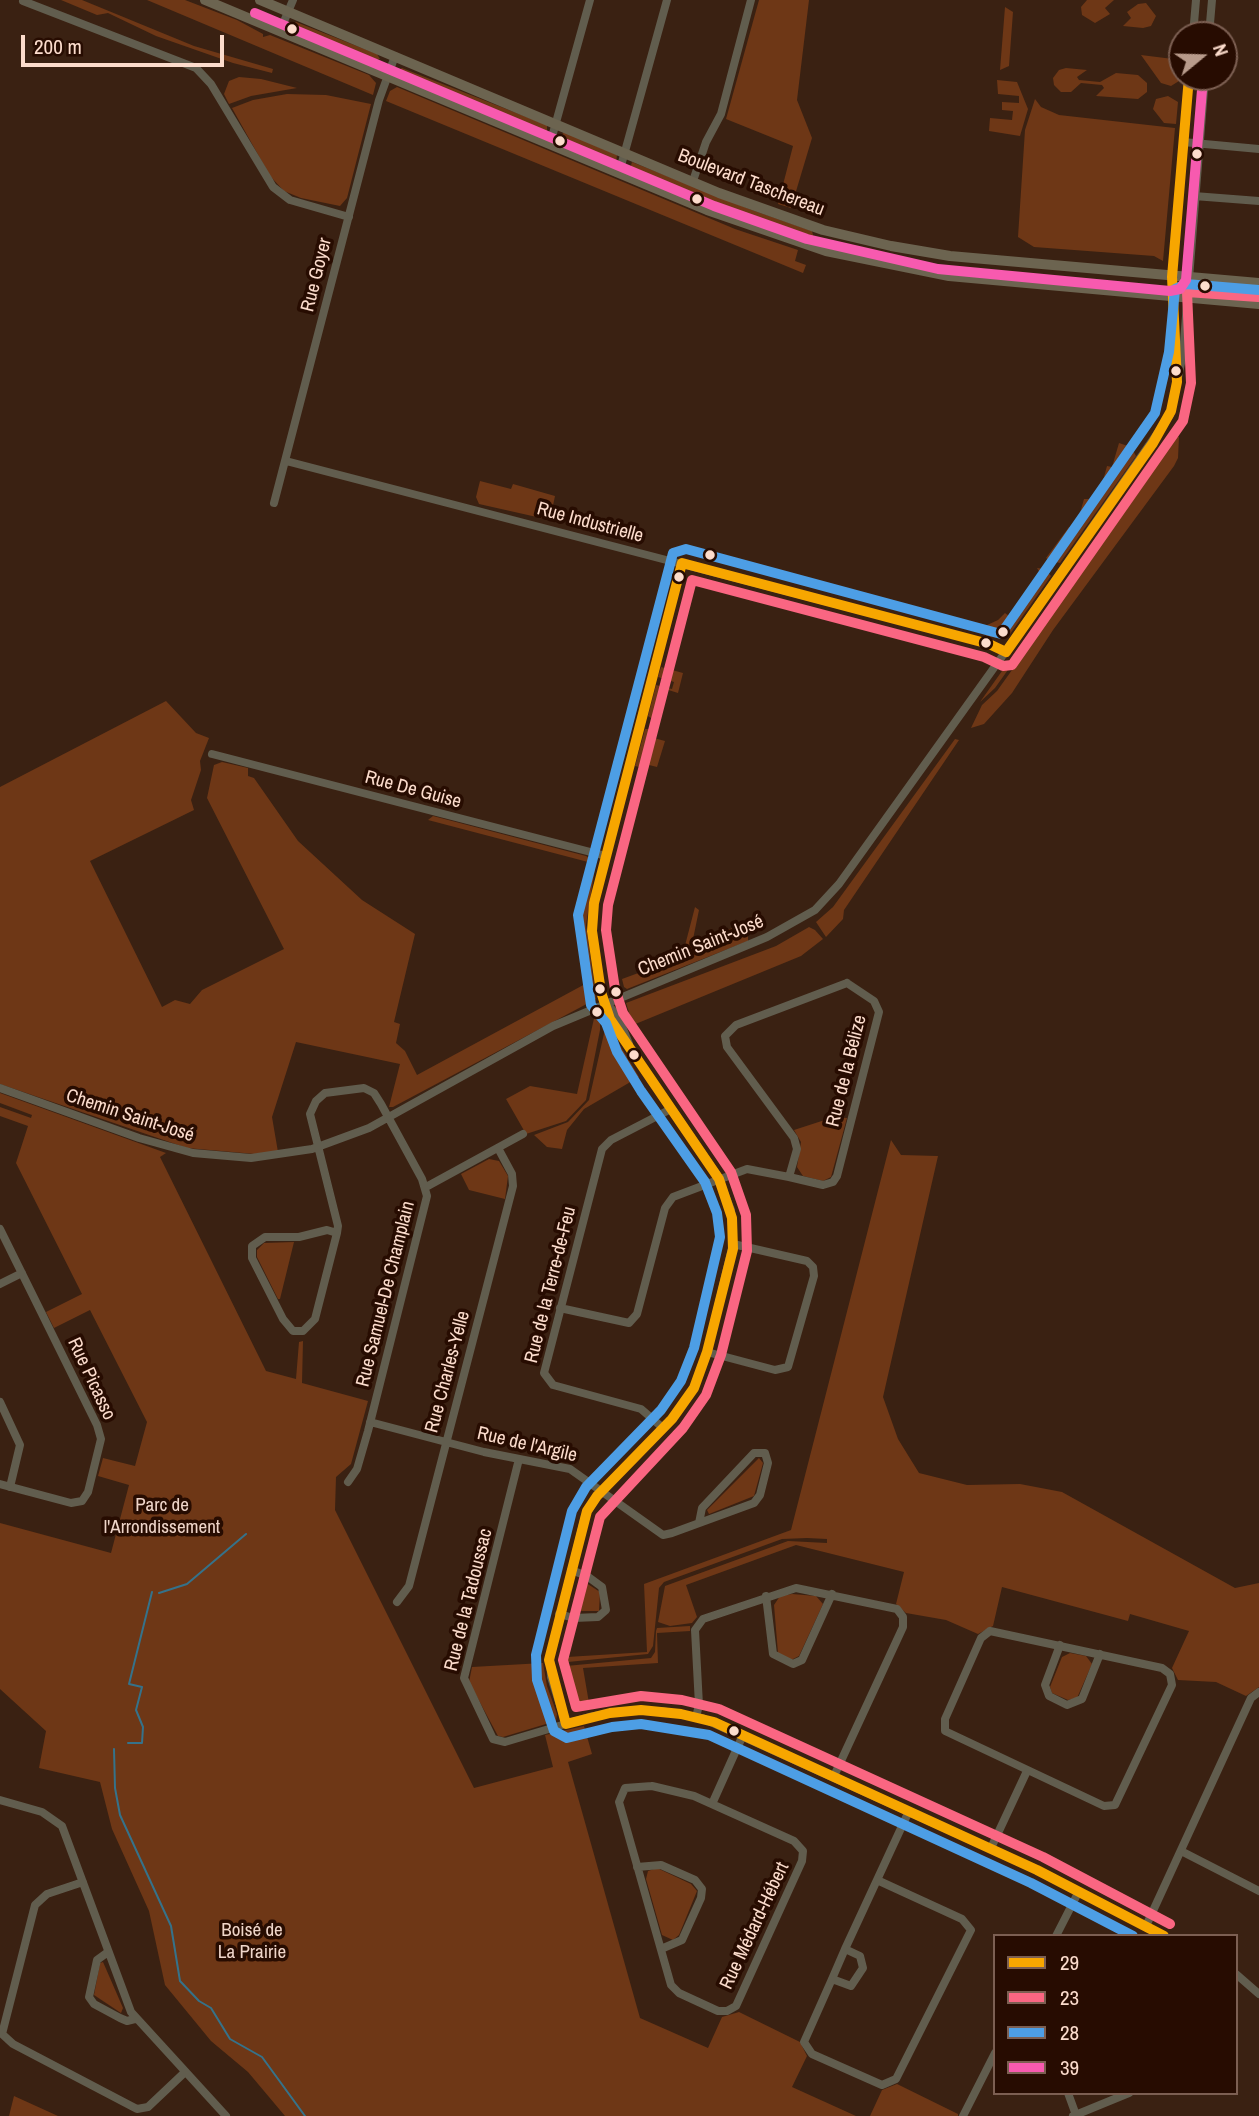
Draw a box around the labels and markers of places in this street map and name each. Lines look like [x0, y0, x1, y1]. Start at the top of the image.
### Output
unlabelled marker [285, 22, 299, 36]
unlabelled marker [553, 134, 567, 148]
unlabelled marker [1190, 147, 1204, 161]
unlabelled marker [690, 192, 704, 206]
unlabelled marker [1198, 279, 1212, 293]
unlabelled marker [1169, 364, 1183, 378]
unlabelled marker [703, 548, 717, 562]
unlabelled marker [672, 570, 686, 584]
unlabelled marker [996, 625, 1010, 639]
unlabelled marker [979, 636, 993, 650]
unlabelled marker [593, 982, 607, 996]
unlabelled marker [609, 985, 623, 999]
unlabelled marker [590, 1005, 604, 1019]
unlabelled marker [627, 1048, 641, 1062]
unlabelled marker [727, 1724, 741, 1738]

